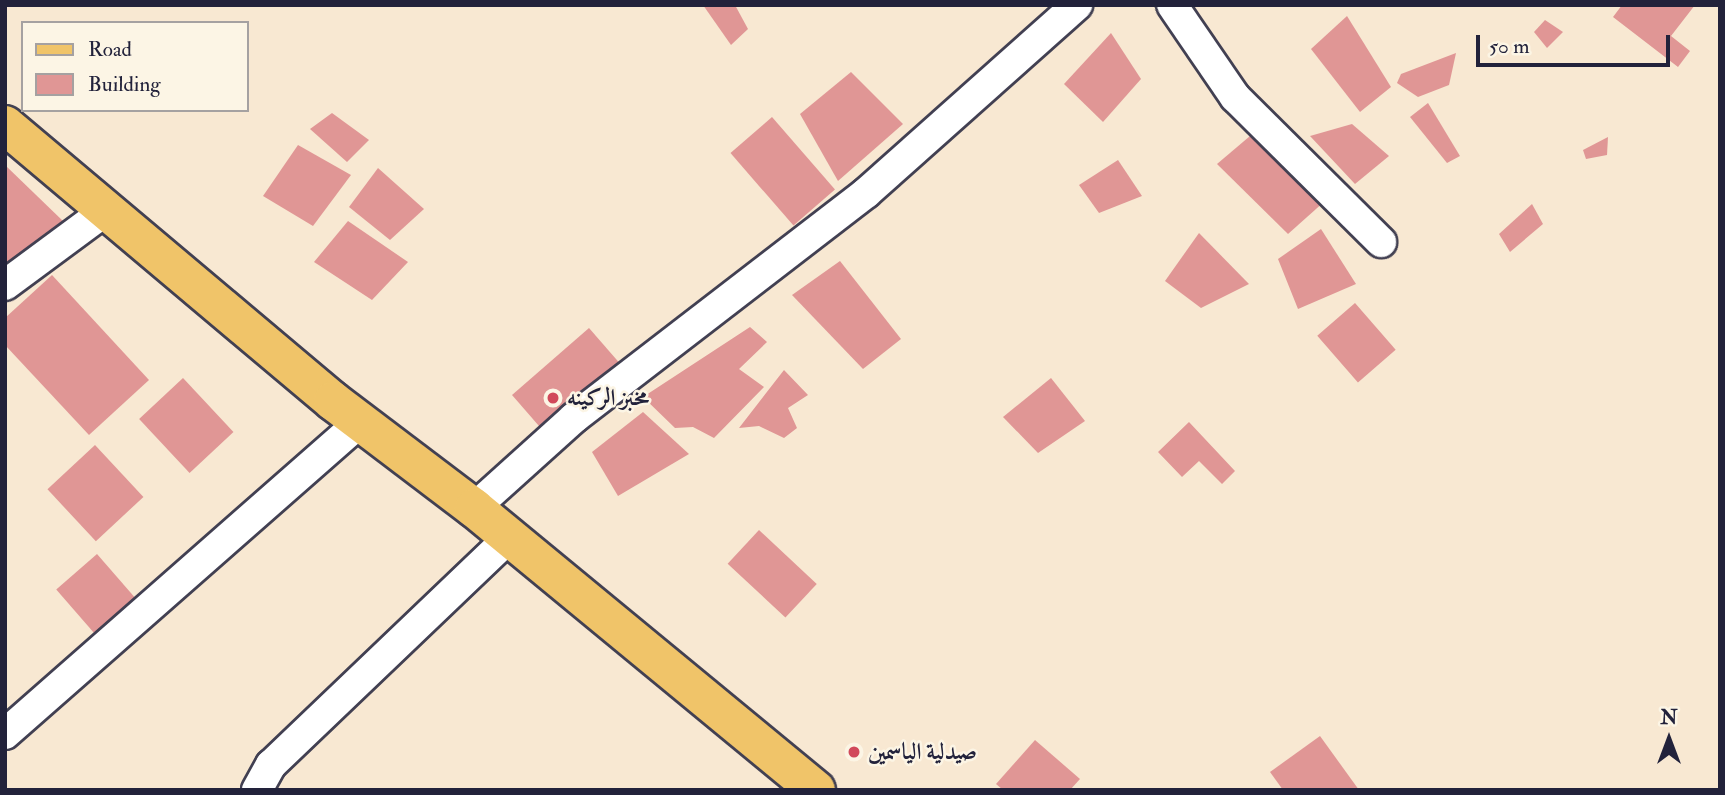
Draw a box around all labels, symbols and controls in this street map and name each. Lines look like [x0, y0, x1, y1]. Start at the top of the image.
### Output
legend [21, 21, 248, 112]
scale bar [1480, 21, 1674, 65]
text: 50 m [1489, 33, 1530, 60]
text: Road [88, 36, 132, 63]
text: Building [88, 71, 161, 98]
place label: مخبز الركينه [567, 384, 649, 412]
marker: مخبز الركينه [545, 390, 561, 406]
north arrow [1634, 704, 1704, 774]
text: N [1660, 706, 1678, 730]
place label: صيدلية الياسمين [868, 738, 977, 766]
marker: صيدلية الياسمين [846, 744, 862, 760]

